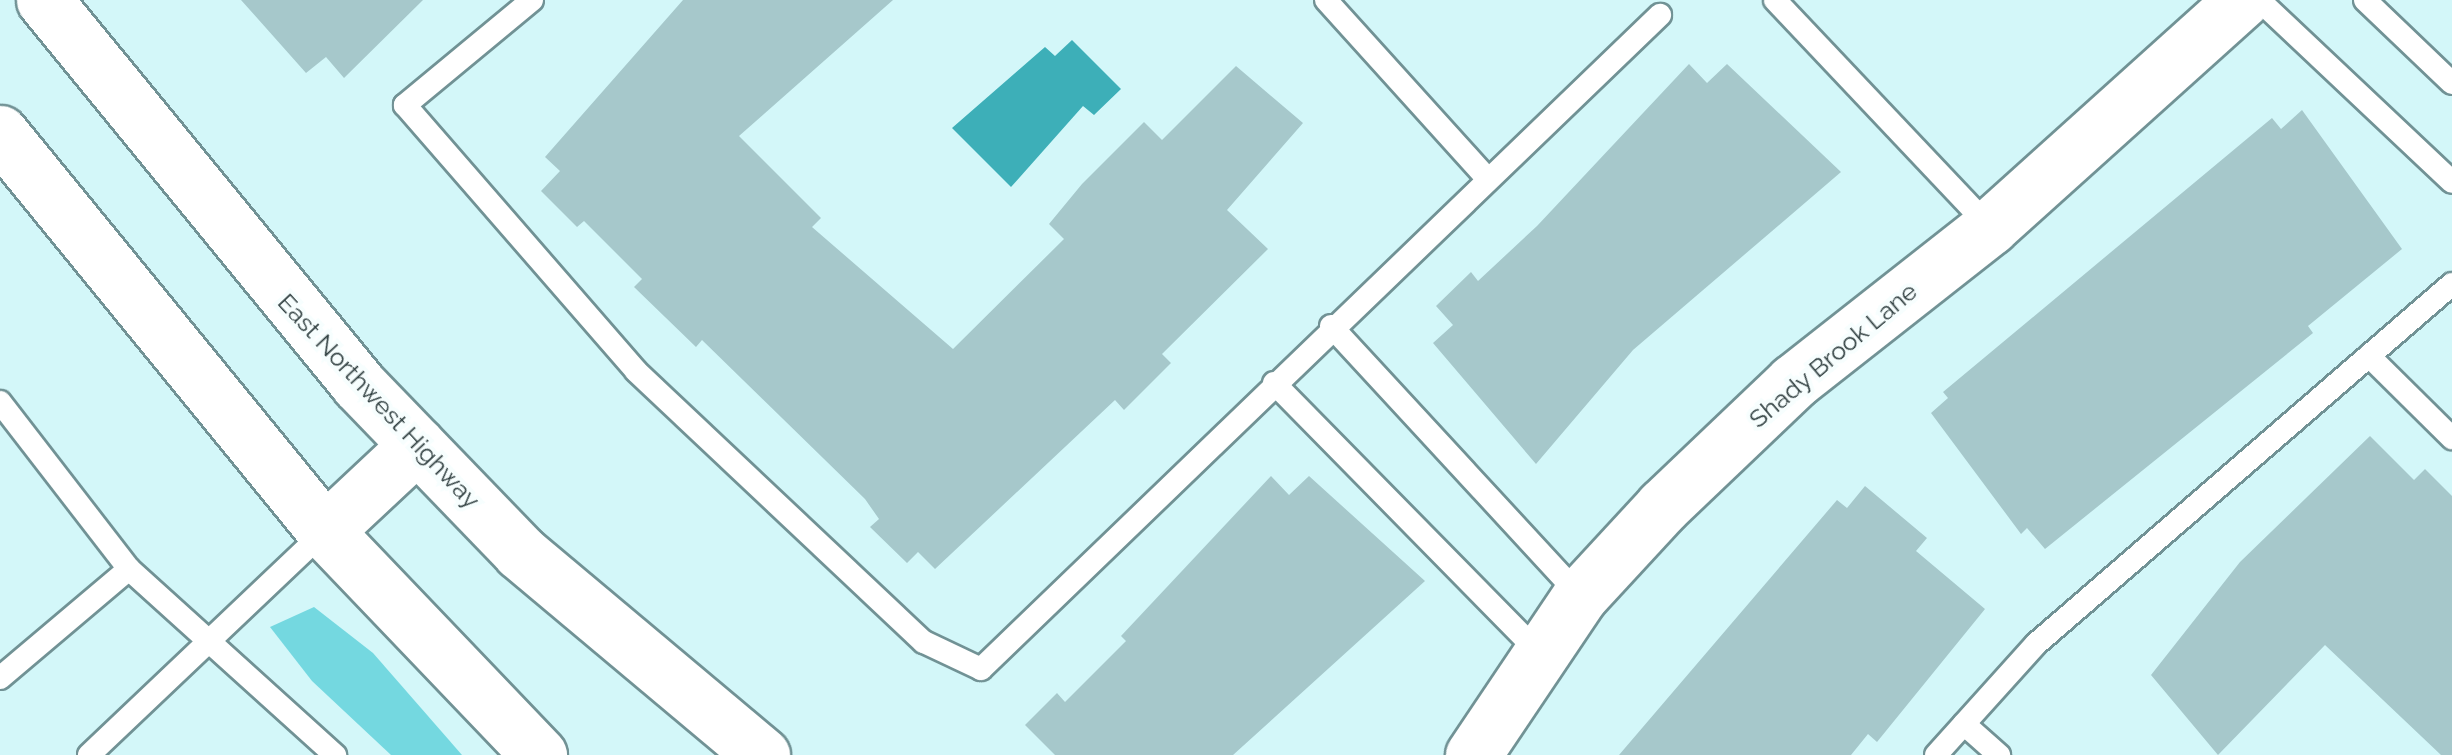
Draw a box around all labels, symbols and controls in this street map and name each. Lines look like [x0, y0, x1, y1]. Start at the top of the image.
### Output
street label: Shady Brook Lane [1743, 276, 1923, 434]
street label: East Northwest Highway [272, 287, 486, 515]

